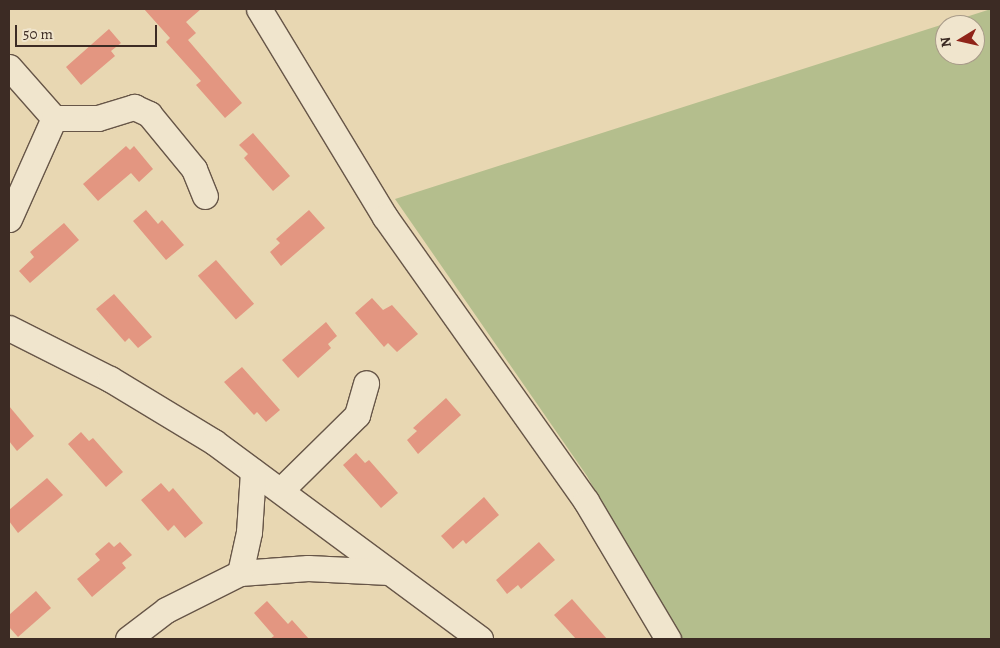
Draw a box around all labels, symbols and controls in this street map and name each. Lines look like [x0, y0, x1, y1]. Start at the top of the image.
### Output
scale bar [18, 15, 160, 47]
north arrow [935, 15, 985, 65]
text: 50 m [23, 24, 53, 44]
text: N [935, 36, 956, 49]

